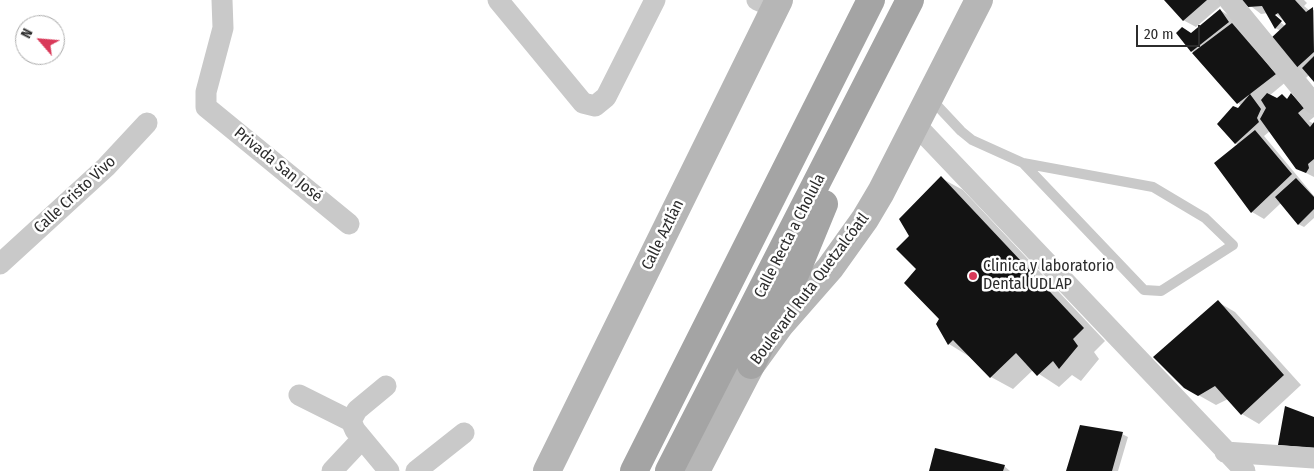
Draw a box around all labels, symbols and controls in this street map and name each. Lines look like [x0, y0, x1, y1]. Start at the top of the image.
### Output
north arrow [15, 15, 65, 65]
scale bar [1139, 15, 1203, 47]
text: 20 m [1144, 25, 1174, 43]
text: N [18, 26, 37, 41]
street label: Privada San José [230, 124, 326, 206]
street label: Calle Cristo Vivo [30, 152, 120, 238]
street label: Calle Recta a Cholula [750, 171, 830, 301]
street label: Calle Aztlán [638, 197, 688, 273]
street label: Boulevard Ruta Quetzalcóatl [747, 209, 873, 369]
place label: Clinica y laboratorio Dental UDLAP [983, 257, 1114, 295]
marker: Clinica y laboratorio Dental UDLAP [967, 270, 979, 282]

